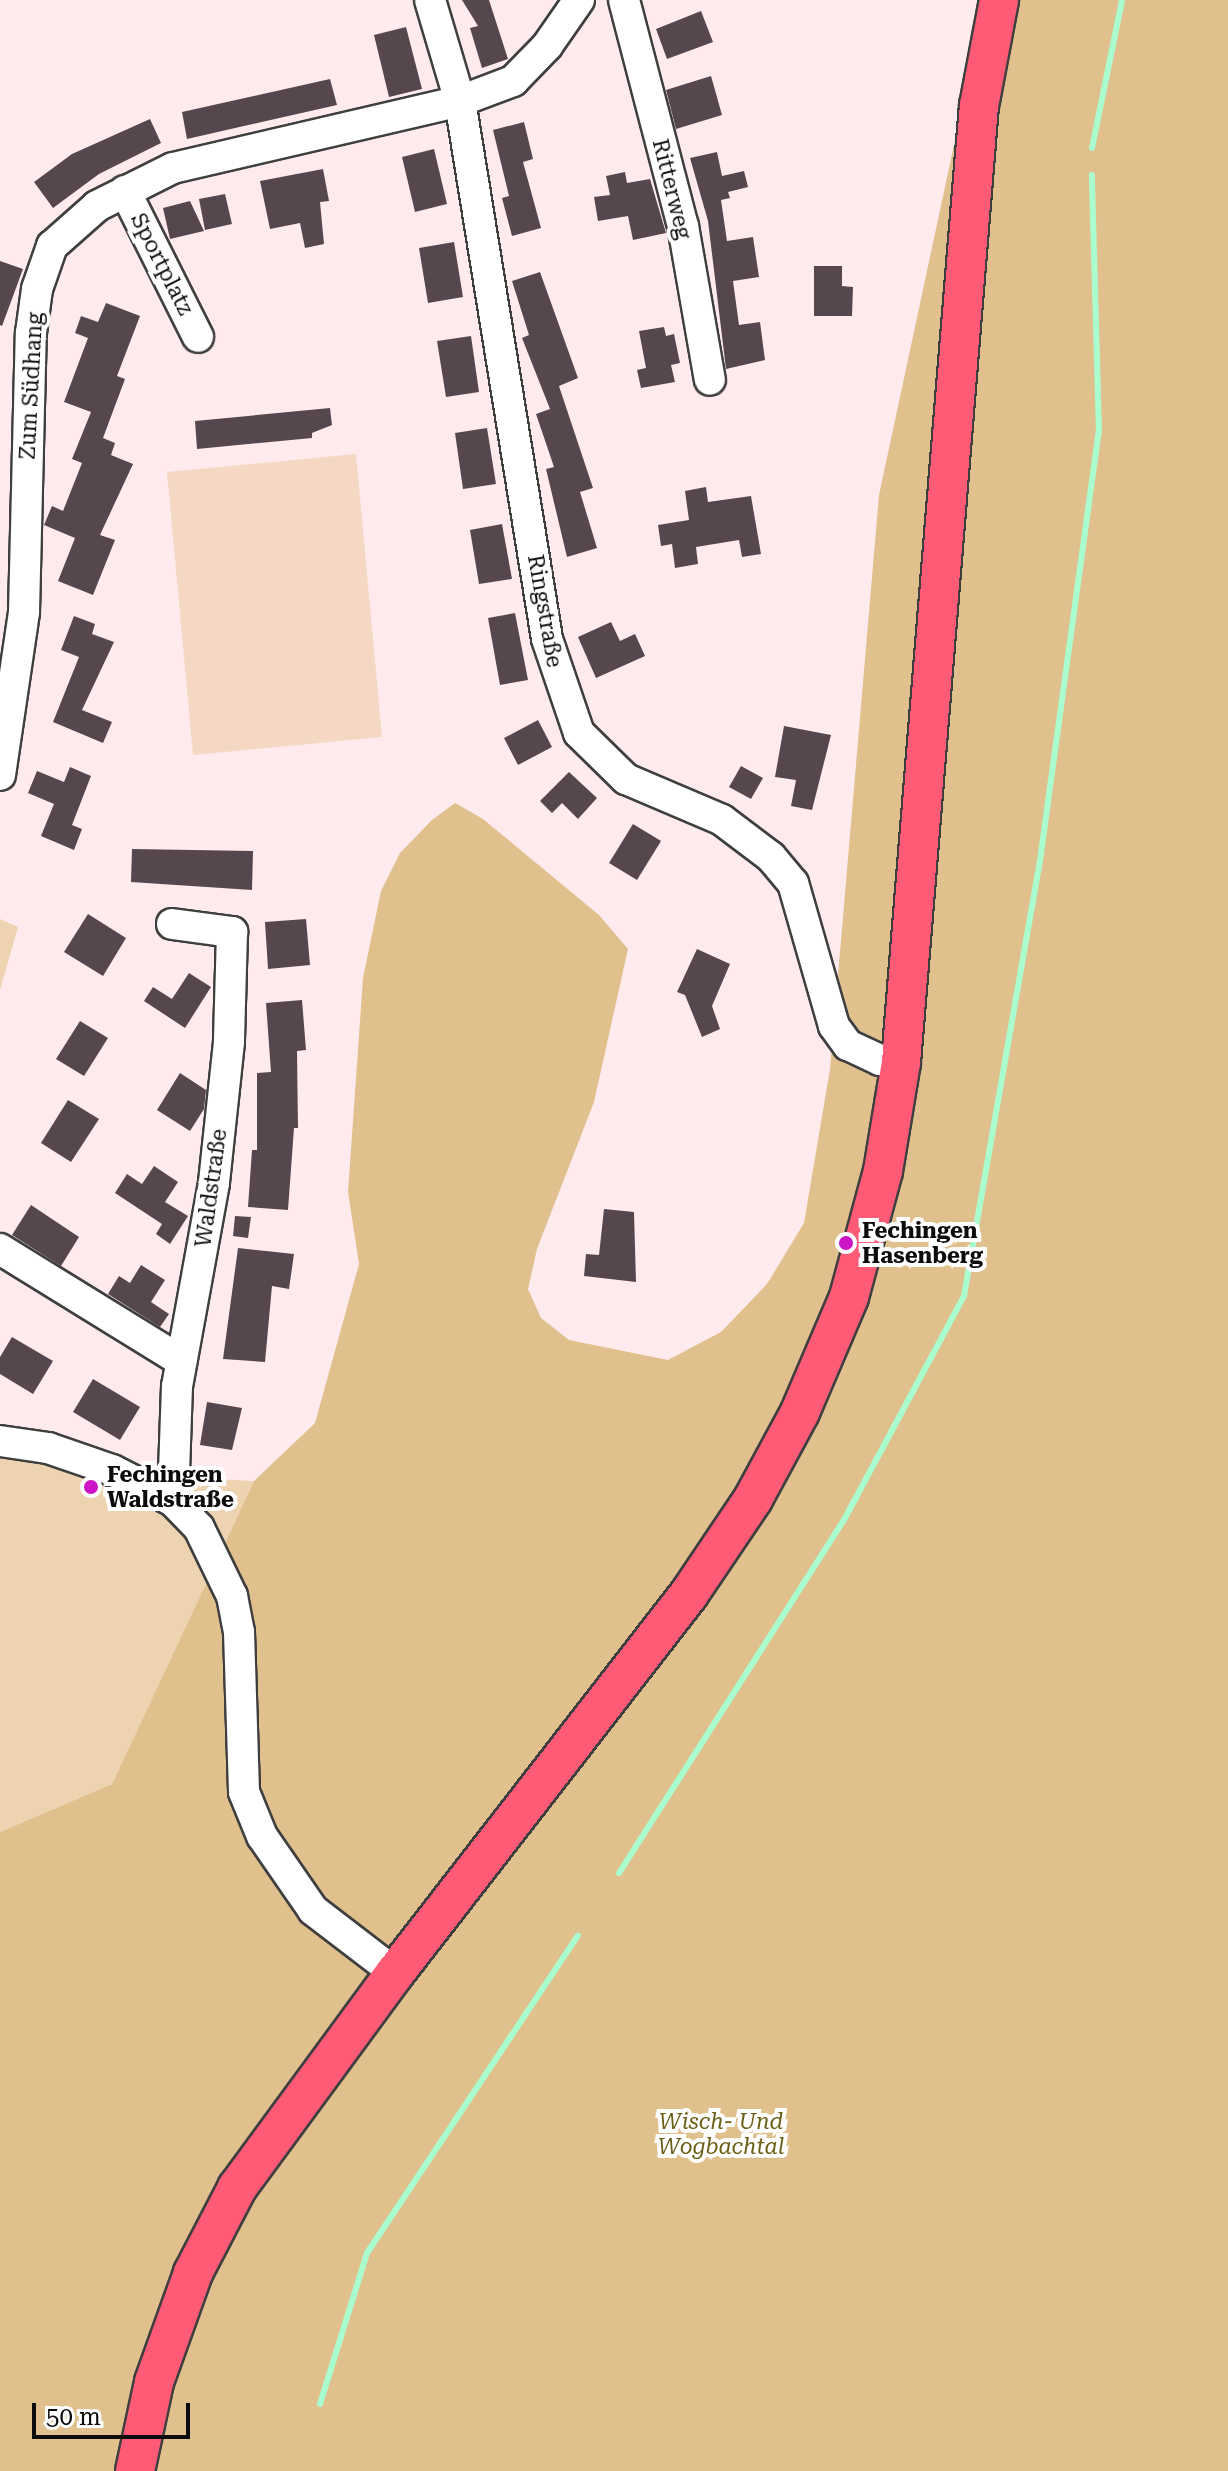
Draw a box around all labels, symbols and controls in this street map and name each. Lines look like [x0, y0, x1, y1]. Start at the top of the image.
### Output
street label: Ritterweg [647, 136, 697, 242]
street label: Sportplatz [125, 209, 199, 319]
street label: Zum Südhang [14, 312, 48, 460]
street label: Ringstraße [522, 553, 568, 669]
street label: Waldstraße [190, 1127, 232, 1249]
place label: Fechingen Hasenberg [862, 1217, 983, 1268]
marker: Fechingen Hasenberg [837, 1234, 855, 1252]
place label: Fechingen Waldstraße [107, 1461, 234, 1512]
marker: Fechingen Waldstraße [82, 1478, 100, 1496]
park label: Wisch- Und Wogbachtal [658, 2108, 784, 2160]
scale bar [36, 2387, 194, 2437]
text: 50 m [46, 2403, 101, 2431]

